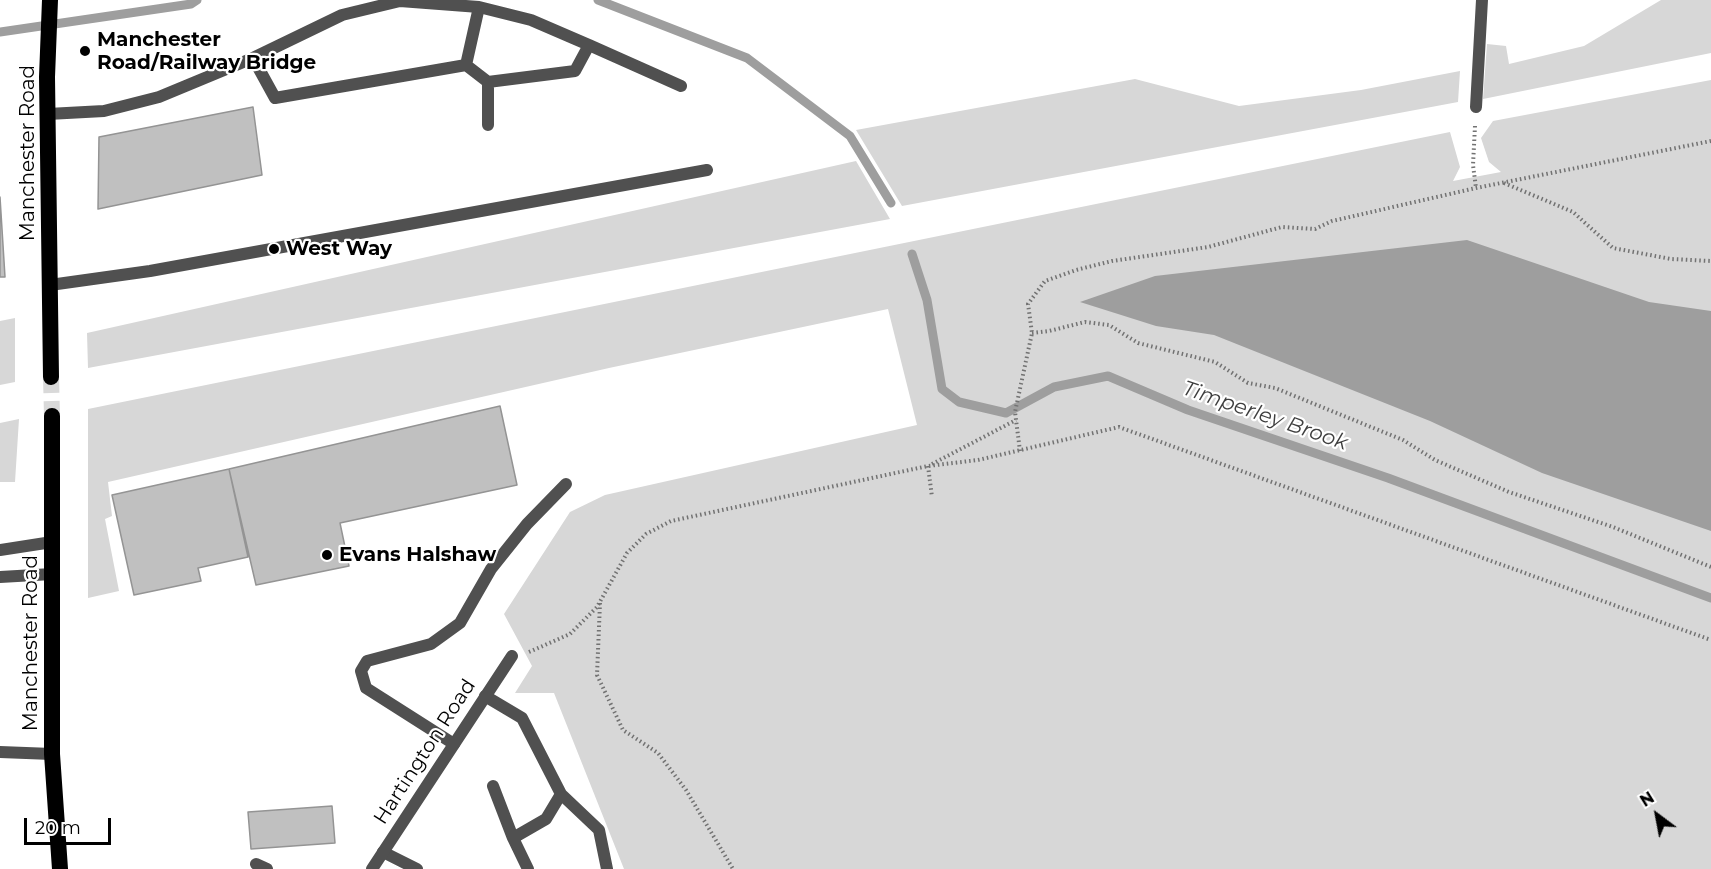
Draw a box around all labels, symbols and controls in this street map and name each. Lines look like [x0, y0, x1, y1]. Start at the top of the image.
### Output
place label: Manchester Road/Railway Bridge [97, 28, 316, 75]
marker: Manchester Road/Railway Bridge [78, 44, 92, 58]
street label: Manchester Road [16, 65, 40, 241]
place label: West Way [286, 237, 392, 261]
marker: West Way [267, 242, 281, 256]
water label: Timperley Brook [1179, 376, 1351, 456]
place label: Evans Halshaw [339, 543, 496, 567]
marker: Evans Halshaw [320, 548, 334, 562]
street label: Manchester Road [19, 555, 43, 731]
street label: Hartington Road [369, 675, 481, 829]
north arrow [1627, 785, 1687, 845]
text: N [1637, 788, 1658, 811]
scale bar [27, 806, 114, 844]
text: 20 m [35, 817, 81, 839]

